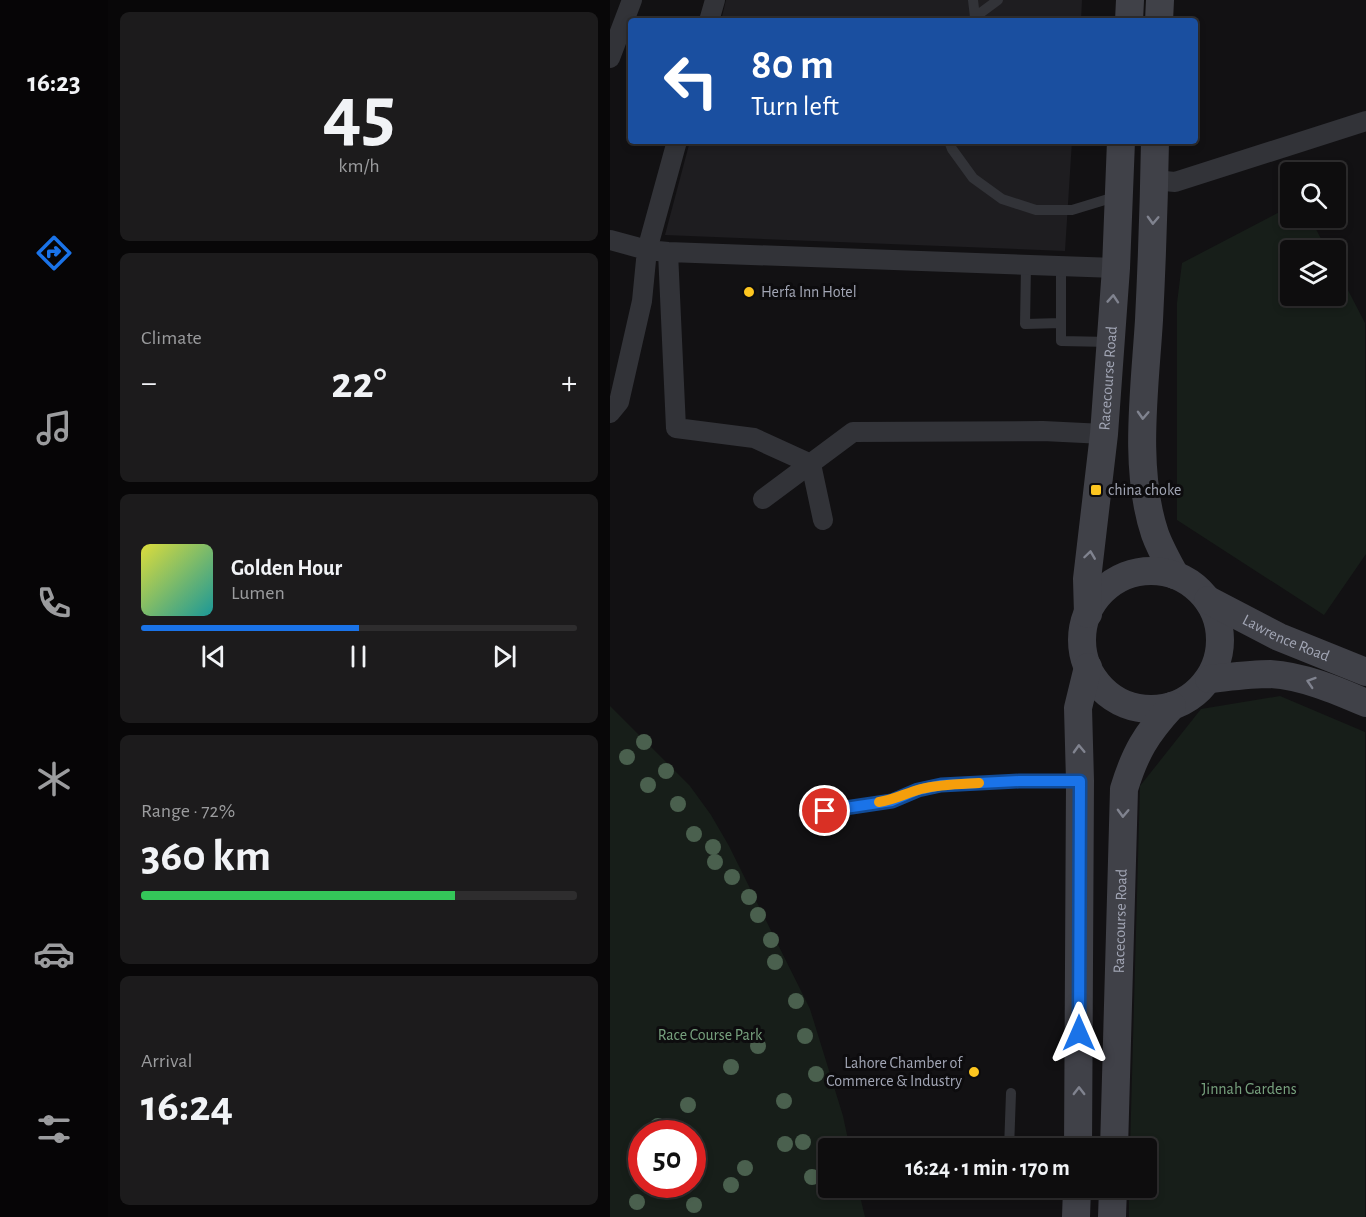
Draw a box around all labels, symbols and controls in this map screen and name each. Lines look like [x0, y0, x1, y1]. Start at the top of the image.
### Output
icon: left [652, 42, 730, 120]
text: 80 m [751, 44, 834, 86]
text: 16:23 [27, 69, 81, 96]
text: 45 [323, 76, 395, 154]
text: Turn left [751, 93, 839, 120]
text: km/h [338, 156, 380, 176]
map controls [1280, 162, 1346, 306]
button: search [1280, 162, 1346, 228]
one-way arrow [1147, 216, 1159, 225]
icon: directions [33, 232, 75, 274]
button: layers [1280, 240, 1346, 306]
place label: Herfa Inn Hotel [761, 284, 857, 300]
marker: Herfa Inn Hotel [742, 285, 756, 299]
one-way arrow [1107, 294, 1120, 303]
street label: Racecourse Road [1096, 325, 1120, 431]
text: Climate [141, 328, 202, 348]
text: 22° [331, 361, 387, 406]
text: − [141, 367, 157, 400]
text: + [561, 367, 577, 400]
icon: music [33, 407, 75, 449]
one-way arrow [1137, 411, 1150, 420]
place label: china choke [1108, 482, 1181, 498]
marker: china choke [1089, 483, 1103, 497]
one-way arrow [1084, 551, 1096, 560]
text: Golden Hour [231, 557, 342, 579]
icon: phone [33, 582, 75, 624]
text: Lumen [231, 583, 285, 603]
street label: Lawrence Road [1240, 612, 1332, 664]
icon: previous [197, 640, 230, 673]
icon: pause [342, 640, 375, 673]
icon: next [488, 640, 521, 673]
one-way arrow [1306, 677, 1317, 690]
one-way arrow [1073, 744, 1086, 753]
icon: climate [33, 758, 75, 800]
pin [799, 785, 850, 836]
icon: arrive [808, 794, 841, 827]
text: Range · 72% [141, 801, 235, 821]
one-way arrow [1117, 809, 1129, 818]
text: 360 km [141, 834, 271, 879]
street label: Racecourse Road [1111, 869, 1130, 974]
icon: car [33, 933, 75, 975]
position arrow [1047, 1001, 1111, 1065]
park label: Race Course Park [658, 1027, 763, 1043]
text: Arrival [141, 1051, 192, 1071]
place label: Lahore Chamber of Commerce & Industry [826, 1055, 963, 1090]
marker: Lahore Chamber of Commerce & Industry [967, 1065, 981, 1079]
park label: Jinnah Gardens [1201, 1081, 1297, 1097]
text: 16:24 [141, 1084, 233, 1129]
one-way arrow [1073, 1086, 1085, 1095]
icon: filters [33, 1108, 75, 1150]
speed limit sign: 50 [628, 1120, 706, 1198]
text: 16:24 · 1 min · 170 m [905, 1157, 1070, 1179]

